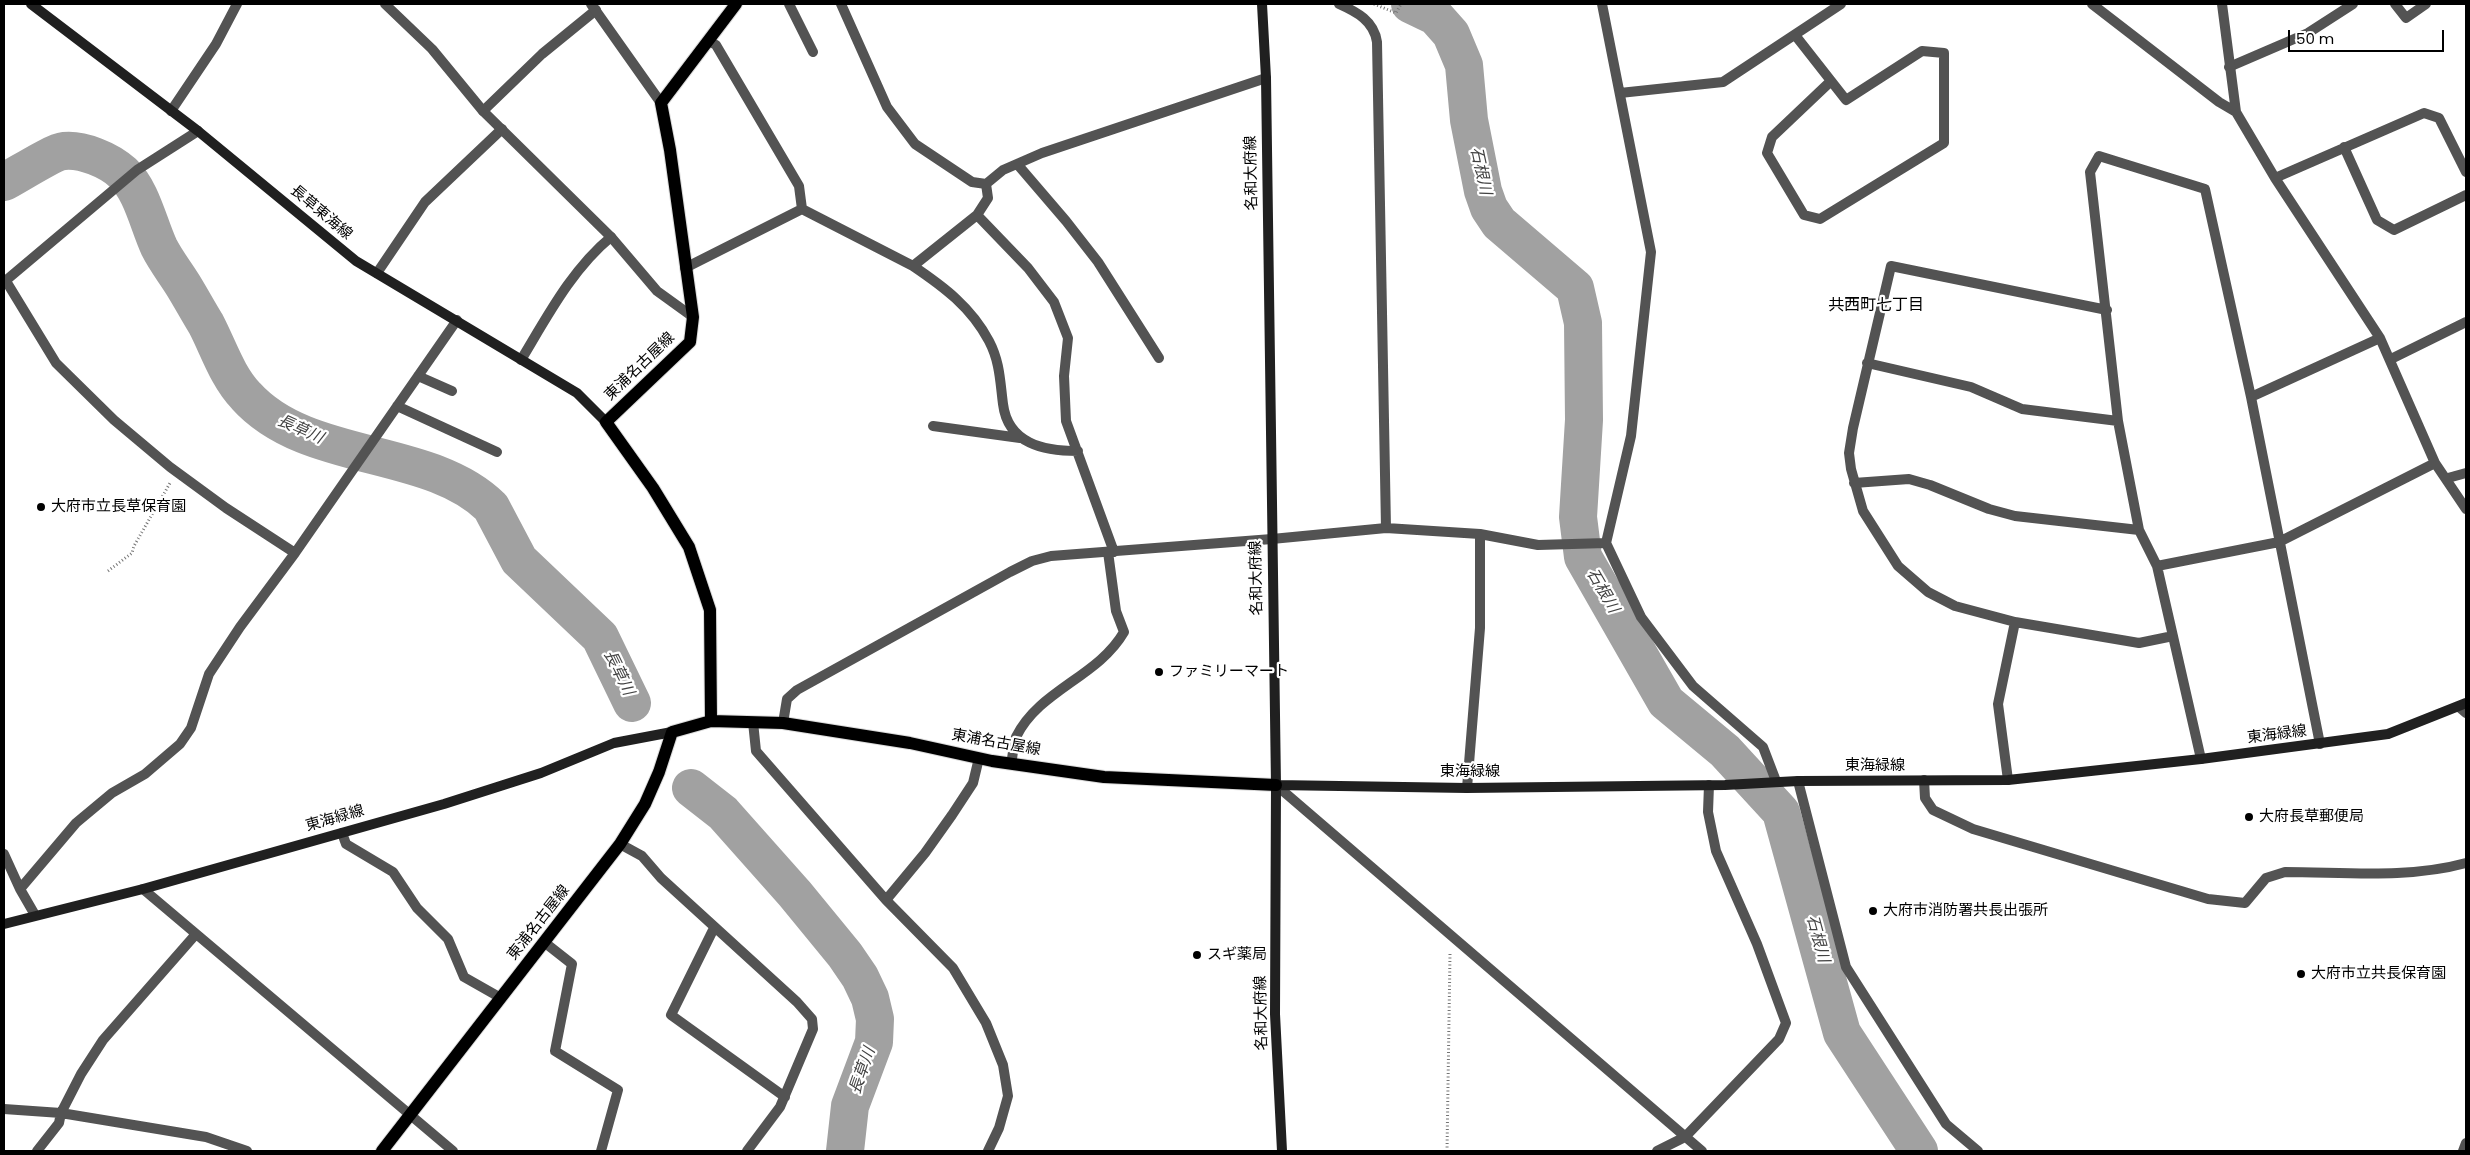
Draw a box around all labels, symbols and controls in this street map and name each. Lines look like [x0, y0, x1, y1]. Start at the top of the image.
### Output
scale bar [2290, 20, 2446, 52]
text: 50 m [2296, 28, 2334, 49]
street label: 名和大府線 [1242, 135, 1262, 211]
water label: 石根川 [1466, 146, 1494, 196]
street label: 長草東海線 [286, 182, 356, 244]
district label: 共西町七丁目 [1828, 296, 1924, 316]
street label: 東浦名古屋線 [601, 329, 679, 405]
water label: 長草川 [274, 411, 326, 449]
place label: 大府市立長草保育園 [51, 498, 186, 516]
marker: 大府市立長草保育園 [35, 501, 47, 513]
street label: 名和大府線 [1247, 540, 1267, 616]
water label: 石根川 [1582, 565, 1622, 617]
water label: 長草川 [599, 647, 637, 699]
place label: ファミリーマート [1169, 663, 1289, 681]
marker: ファミリーマート [1153, 666, 1165, 678]
street label: 東海緑線 [2246, 722, 2308, 748]
street label: 東浦名古屋線 [950, 726, 1042, 760]
street label: 東海緑線 [1845, 757, 1905, 775]
street label: 東海緑線 [1440, 763, 1500, 781]
street label: 東海緑線 [304, 802, 366, 836]
place label: 大府長草郵便局 [2259, 808, 2364, 826]
marker: 大府長草郵便局 [2243, 811, 2255, 823]
street label: 東浦名古屋線 [504, 882, 574, 964]
place label: 大府市消防署共長出張所 [1883, 902, 2048, 920]
marker: 大府市消防署共長出張所 [1867, 905, 1879, 917]
water label: 石根川 [1802, 913, 1832, 965]
place label: スギ薬局 [1207, 946, 1267, 964]
marker: スギ薬局 [1191, 949, 1203, 961]
place label: 大府市立共長保育園 [2311, 965, 2446, 983]
marker: 大府市立共長保育園 [2295, 968, 2307, 980]
street label: 名和大府線 [1252, 975, 1272, 1051]
water label: 長草川 [846, 1045, 880, 1097]

